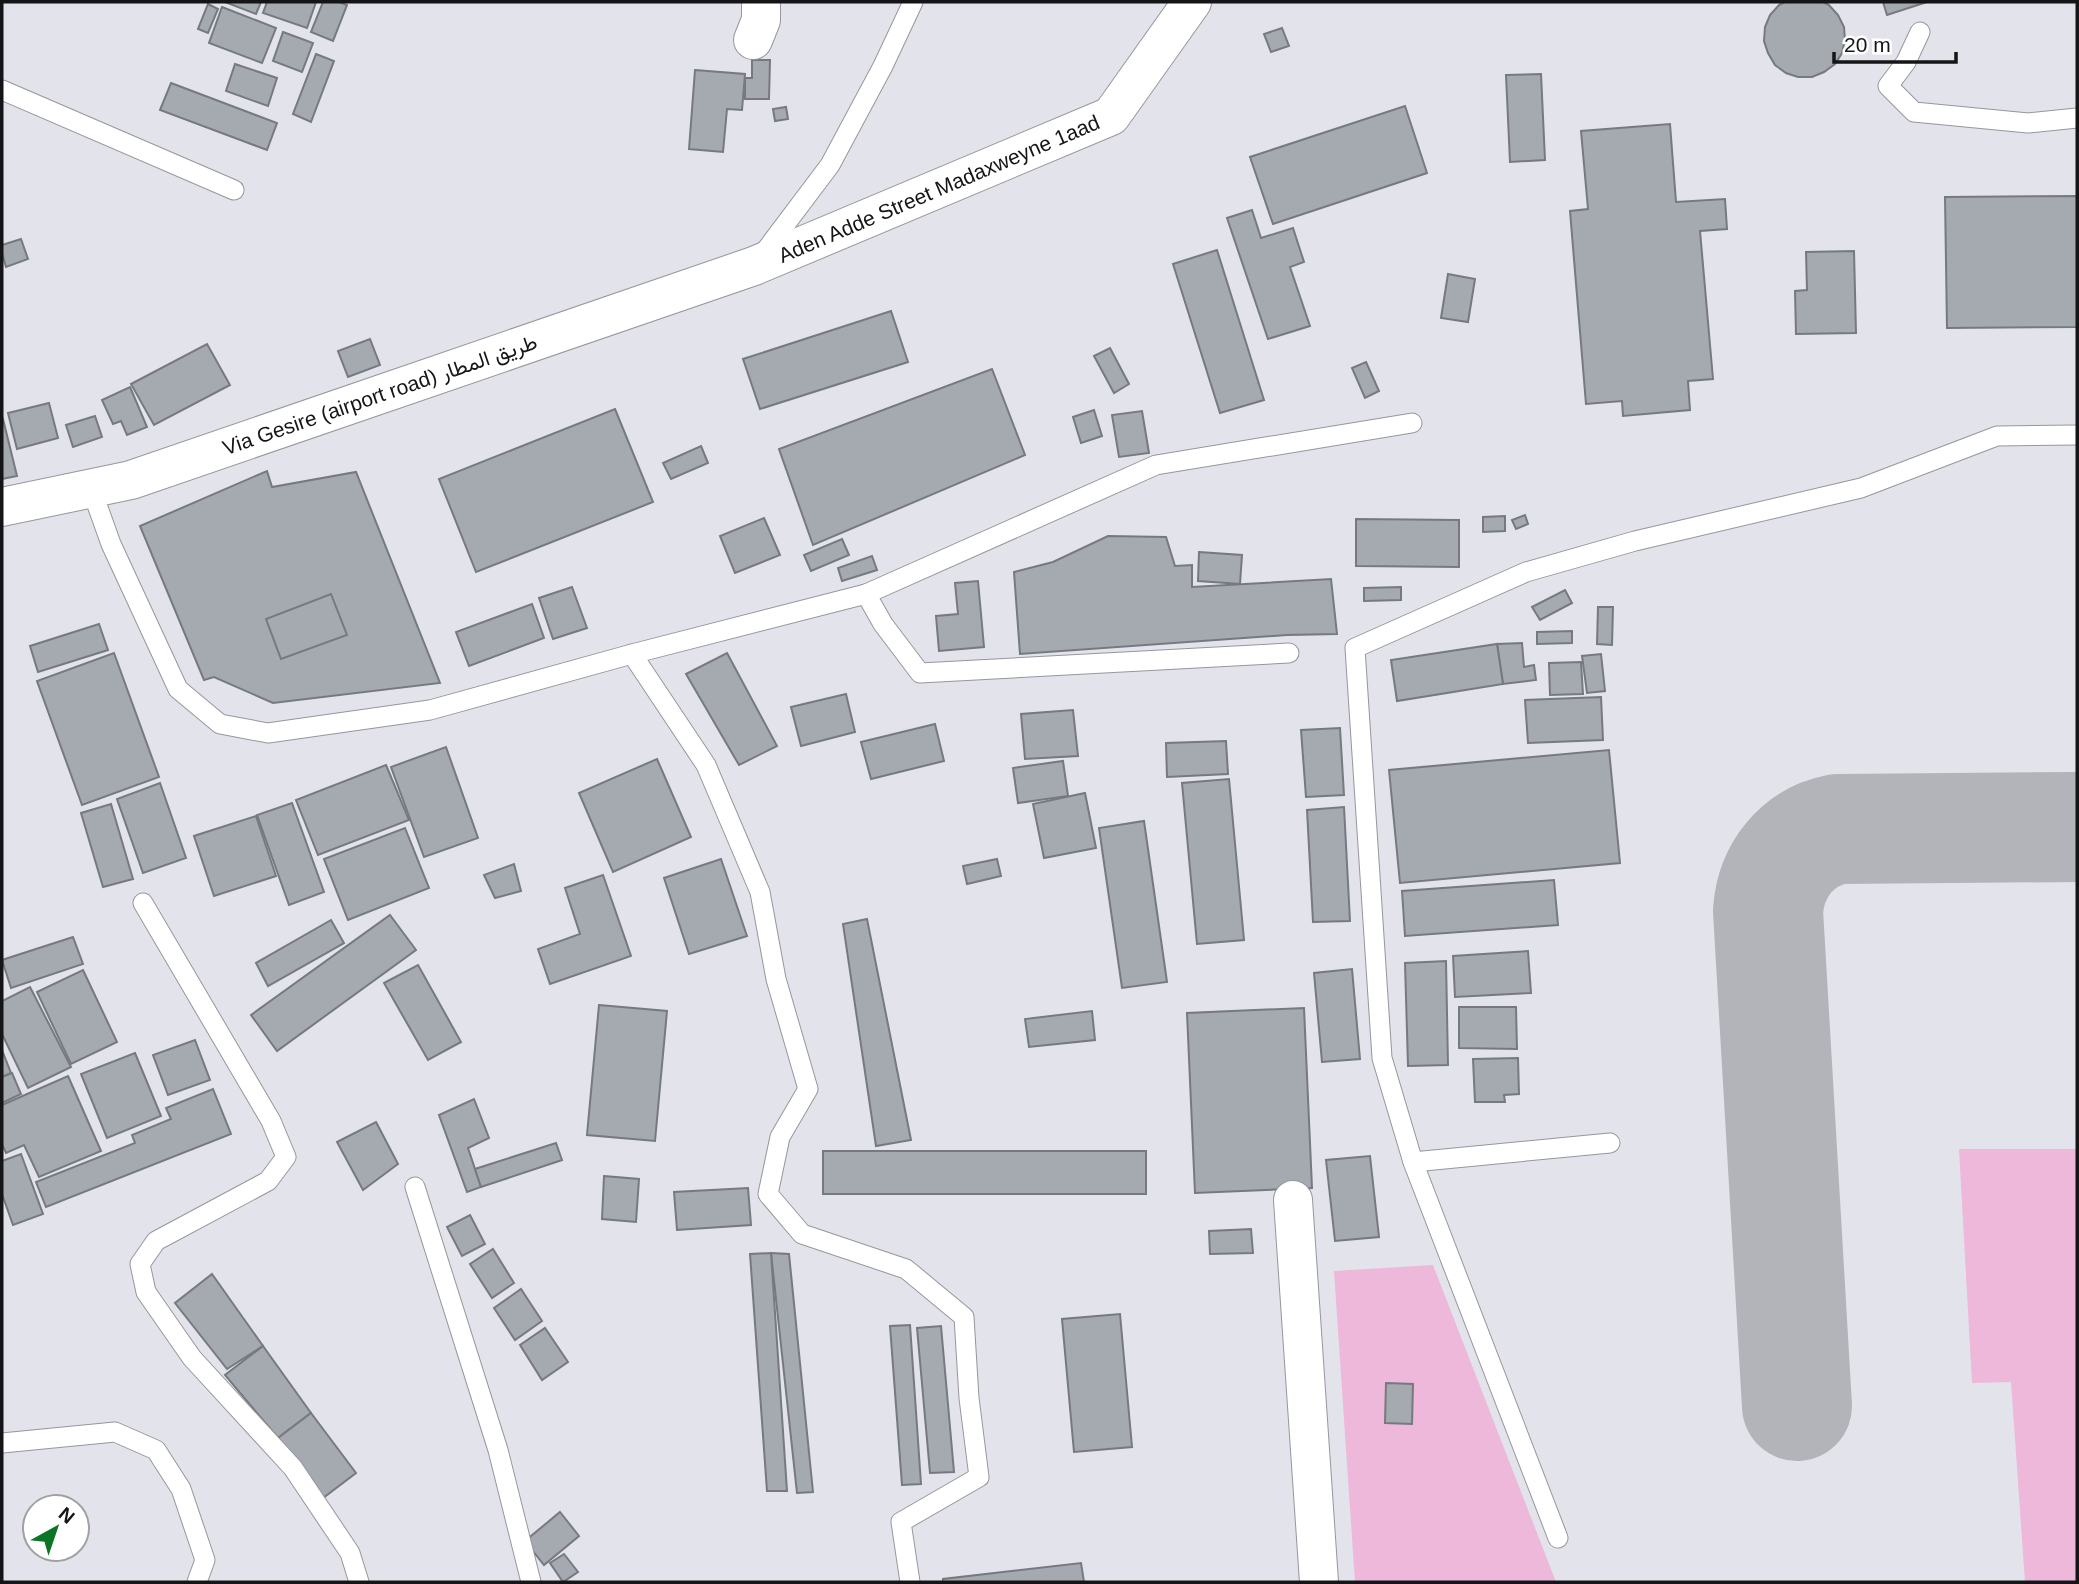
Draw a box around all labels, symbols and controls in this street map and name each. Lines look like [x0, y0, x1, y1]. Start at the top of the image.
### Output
scale bar [1834, 21, 1956, 65]
text: 20 m [1844, 33, 1891, 56]
street label: Aden Adde Street Madaxweyne 1aad [775, 110, 1103, 267]
street label: Via Gesire (airport road) طريق المطار [220, 330, 541, 461]
north arrow [21, 1493, 91, 1563]
text: N [55, 1503, 79, 1528]

